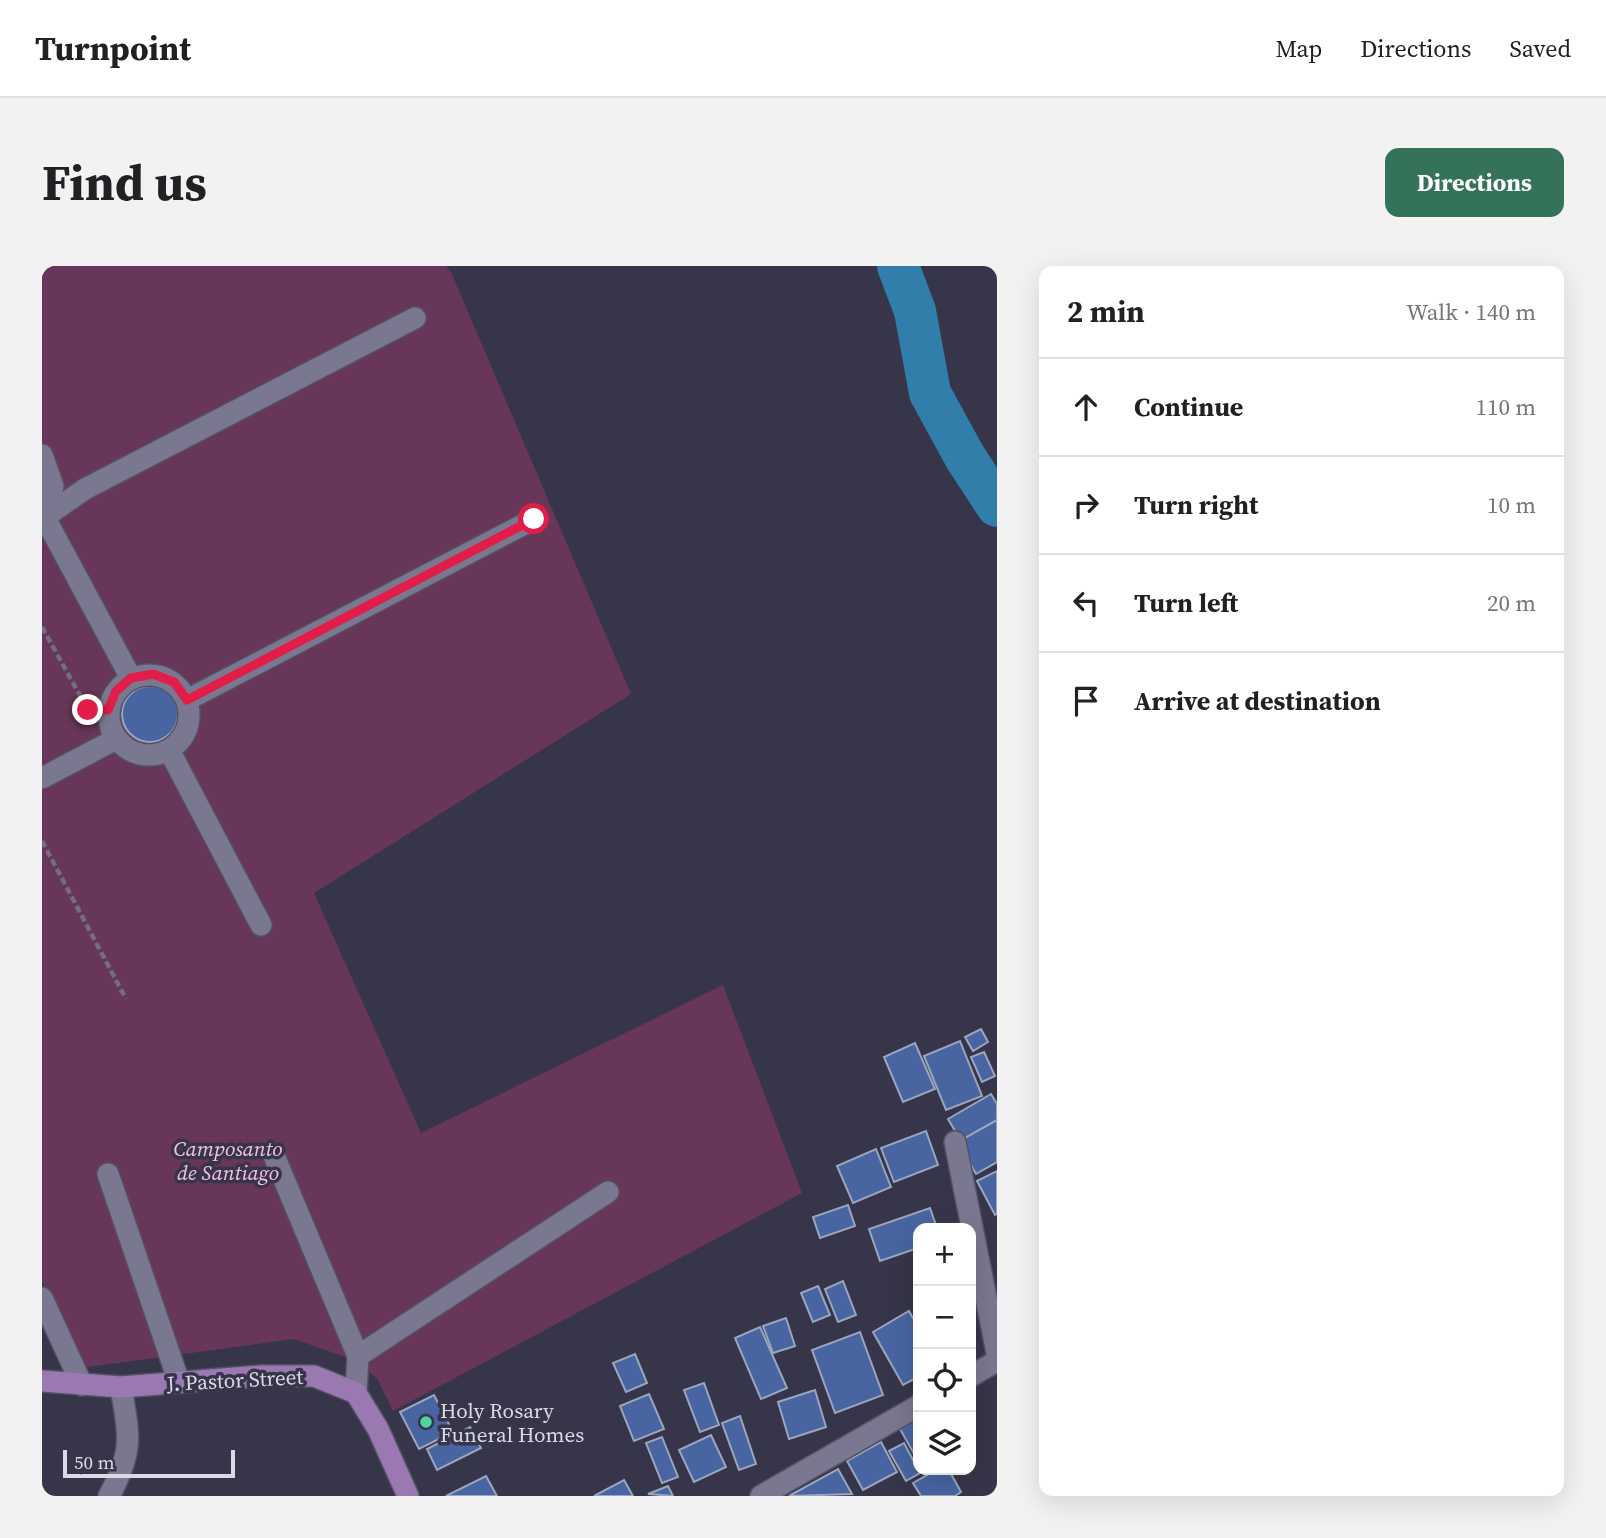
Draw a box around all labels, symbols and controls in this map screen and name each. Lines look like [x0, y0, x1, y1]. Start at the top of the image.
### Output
text: Turnpoint [35, 26, 191, 71]
text: Map [1275, 32, 1322, 65]
text: Directions [1360, 32, 1471, 65]
text: Saved [1509, 32, 1571, 65]
button: Directions [1385, 148, 1564, 217]
text: Find us [42, 149, 207, 216]
text: 2 min [1067, 291, 1145, 332]
text: Walk · 140 m [1406, 296, 1536, 328]
icon: ahead [1067, 388, 1105, 426]
text: Continue [1134, 389, 1243, 425]
text: 110 m [1475, 391, 1536, 423]
icon: right [1067, 486, 1105, 524]
text: Turn right [1134, 487, 1258, 523]
text: 10 m [1487, 489, 1536, 521]
route start [518, 503, 549, 534]
icon: left [1067, 584, 1105, 622]
text: Turn left [1134, 585, 1238, 621]
text: 20 m [1487, 587, 1536, 619]
icon: arrive [1067, 682, 1105, 720]
text: Arrive at destination [1134, 683, 1381, 719]
route end [72, 694, 103, 725]
park label: Camposanto de Santiago [173, 1134, 283, 1187]
map controls [913, 1223, 976, 1475]
button: + [913, 1223, 976, 1286]
button: − [913, 1286, 976, 1349]
button: locate [913, 1349, 976, 1412]
street label: J. Pastor Street [165, 1362, 304, 1398]
place label: Holy Rosary Funeral Homes [440, 1396, 584, 1449]
button: layers [913, 1412, 976, 1475]
marker: Holy Rosary Funeral Homes [418, 1414, 434, 1430]
scale bar [63, 1447, 234, 1479]
text: 50 m [74, 1449, 115, 1475]

